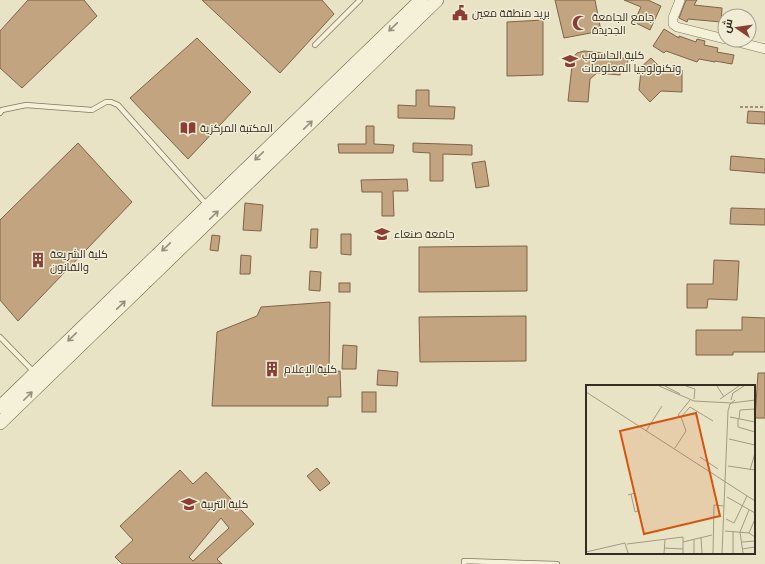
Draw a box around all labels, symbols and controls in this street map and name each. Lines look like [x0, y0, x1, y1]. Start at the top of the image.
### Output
place label: بريد منطقة معين [472, 3, 550, 23]
public building icon: بريد منطقة معين [451, 4, 469, 22]
place label: جامع الجامعة الجديدة [592, 7, 654, 40]
north arrow [717, 8, 757, 48]
mosque icon: جامع الجامعة الجديدة [571, 14, 589, 32]
text: ش [716, 17, 739, 35]
one-way arrow [388, 22, 398, 32]
place label: كلية الحاسوب وتكنولوجيا المعلومات [582, 45, 681, 78]
school or university icon: كلية الحاسوب وتكنولوجيا المعلومات [561, 52, 579, 70]
place label: المكتبة المركزية [200, 118, 273, 138]
library icon: المكتبة المركزية [179, 119, 197, 137]
one-way arrow [303, 120, 313, 130]
one-way arrow [254, 151, 264, 161]
one-way arrow [209, 210, 219, 220]
place label: جامعة صنعاء [394, 224, 455, 244]
school or university icon: جامعة صنعاء [373, 225, 391, 243]
one-way arrow [161, 242, 171, 251]
place label: كلية الشريعة والقانون [50, 244, 108, 277]
building icon: كلية الشريعة والقانون [29, 251, 47, 269]
one-way arrow [116, 300, 126, 310]
one-way arrow [67, 332, 77, 342]
place label: كلية الإعلام [284, 359, 337, 379]
building icon: كلية الإعلام [263, 360, 281, 378]
inset map [586, 385, 755, 554]
one-way arrow [23, 391, 33, 401]
place label: كلية التربية [201, 494, 248, 514]
school or university icon: كلية التربية [180, 495, 198, 513]

